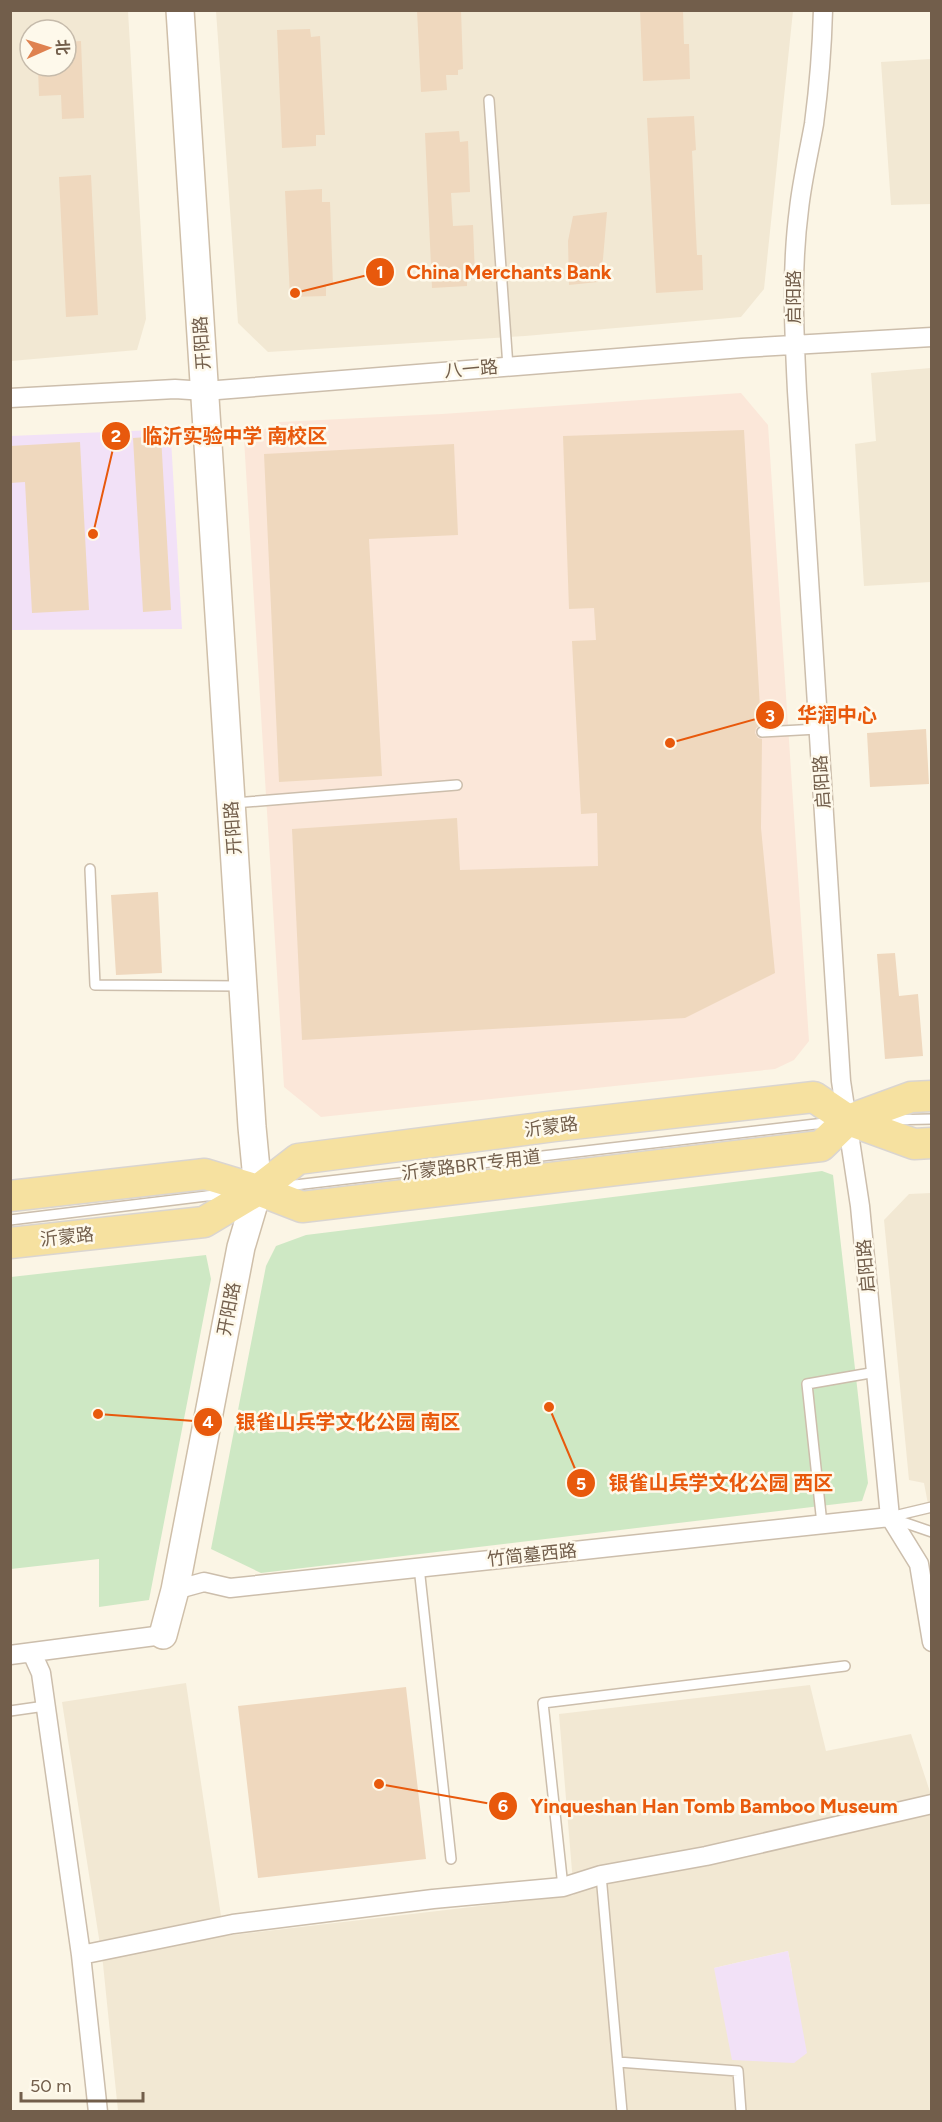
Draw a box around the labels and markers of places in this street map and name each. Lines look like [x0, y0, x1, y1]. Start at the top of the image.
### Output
callout: China Merchants Bank [365, 253, 624, 291]
callout: 临沂实验中学 南校区 [101, 417, 339, 455]
callout: 华润中心 [755, 696, 889, 734]
callout: 银雀山兵学文化公园 南区 [193, 1403, 472, 1441]
callout: 银雀山兵学文化公园 西区 [566, 1464, 845, 1502]
callout: Yinqueshan Han Tomb Bamboo Museum [488, 1787, 909, 1825]

